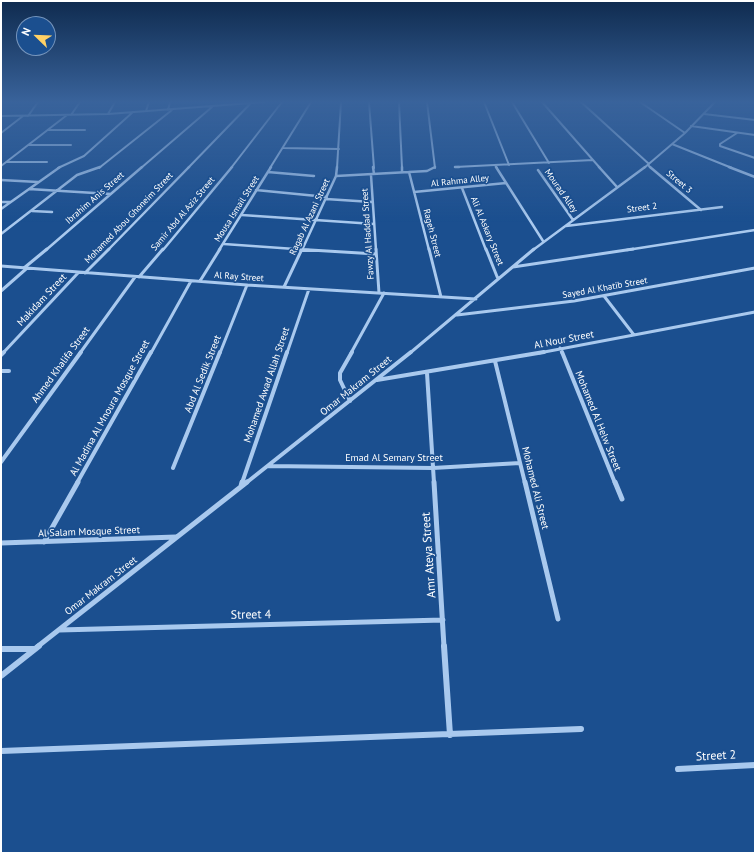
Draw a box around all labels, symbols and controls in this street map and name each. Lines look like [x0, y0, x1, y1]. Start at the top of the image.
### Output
north arrow [16, 16, 56, 56]
text: N [18, 26, 34, 38]
street label: Mourad Alley [542, 167, 580, 215]
street label: Street 3 [664, 168, 694, 196]
street label: Ibrahim Anis Street [64, 170, 126, 226]
street label: Mohamed Abou Ghoneim Street [83, 170, 175, 266]
street label: Al Rahma Alley [430, 173, 490, 189]
street label: Mousa Ismail Street [212, 174, 262, 244]
street label: Samir Abd Al Aziz Street [149, 175, 217, 253]
street label: Ragab Al Azani Street [288, 177, 332, 257]
street label: Fawzy Al Haddad Street [359, 188, 377, 280]
street label: Ali Al Askary Street [468, 195, 506, 267]
street label: Street 2 [626, 201, 658, 215]
street label: Rageh Street [421, 208, 443, 258]
street label: Al Ray Street [214, 270, 264, 284]
street label: Makidam Street [15, 271, 69, 329]
street label: Sayed Al Khatib Street [562, 275, 648, 301]
street label: Ahmed Khalifa Street [29, 325, 93, 405]
street label: Mohamed Awad Allah Street [242, 326, 292, 444]
street label: Al Nour Street [533, 328, 595, 352]
street label: Abd Al Sedik Street [182, 334, 224, 414]
street label: Al Madina Al Mnoura Mosque Street [68, 338, 152, 478]
street label: Omar Makram Street [318, 354, 394, 418]
street label: Mohamed Al Helw Street [572, 369, 624, 473]
street label: Mohamed Ali Street [519, 446, 551, 530]
street label: Emad Al Semary Street [345, 452, 443, 464]
street label: Amr Ateya Street [419, 512, 439, 598]
street label: Al Salam Mosque Street [38, 524, 140, 540]
street label: Omar Makram Street [62, 554, 140, 618]
street label: Street 4 [231, 607, 271, 623]
street label: Street 2 [695, 748, 737, 764]

